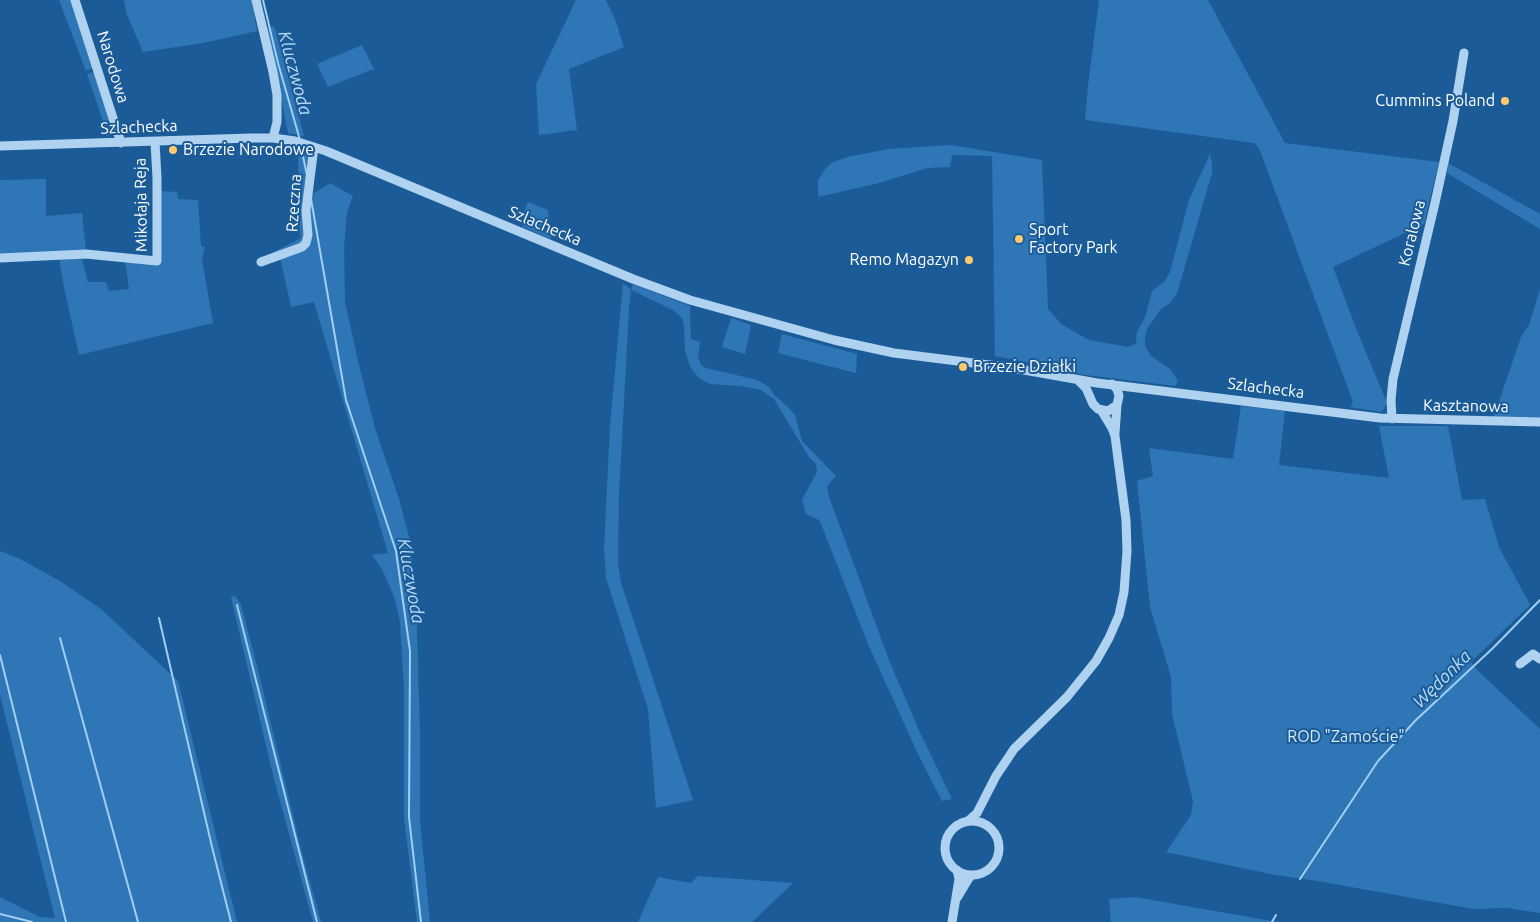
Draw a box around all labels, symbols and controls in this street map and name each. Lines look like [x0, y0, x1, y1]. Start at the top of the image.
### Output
water label: Kluczwoda [273, 28, 317, 118]
street label: Narodowa [93, 29, 133, 105]
place label: Cummins Poland [1375, 91, 1495, 111]
marker: Cummins Poland [1499, 95, 1511, 107]
street label: Szlachecka [100, 116, 178, 138]
place label: Brzezie Narodowe [183, 140, 314, 160]
marker: Brzezie Narodowe [167, 144, 179, 156]
street label: Mikołaja Reja [131, 158, 151, 252]
street label: Rzeczna [282, 173, 306, 233]
street label: Koralowa [1395, 198, 1429, 268]
street label: Szlachecka [506, 202, 584, 250]
place label: Sport Factory Park [1029, 220, 1118, 258]
marker: Sport Factory Park [1013, 233, 1025, 245]
place label: Remo Magazyn [850, 250, 959, 270]
marker: Remo Magazyn [963, 254, 975, 266]
place label: Brzezie Działki [973, 357, 1076, 377]
marker: Brzezie Działki [957, 361, 969, 373]
street label: Szlachecka [1226, 374, 1306, 402]
street label: Kasztanowa [1423, 396, 1509, 416]
water label: Kluczwoda [393, 537, 429, 625]
water label: Wędonka [1408, 645, 1476, 713]
park label: ROD "Zamoście" [1287, 727, 1405, 747]

